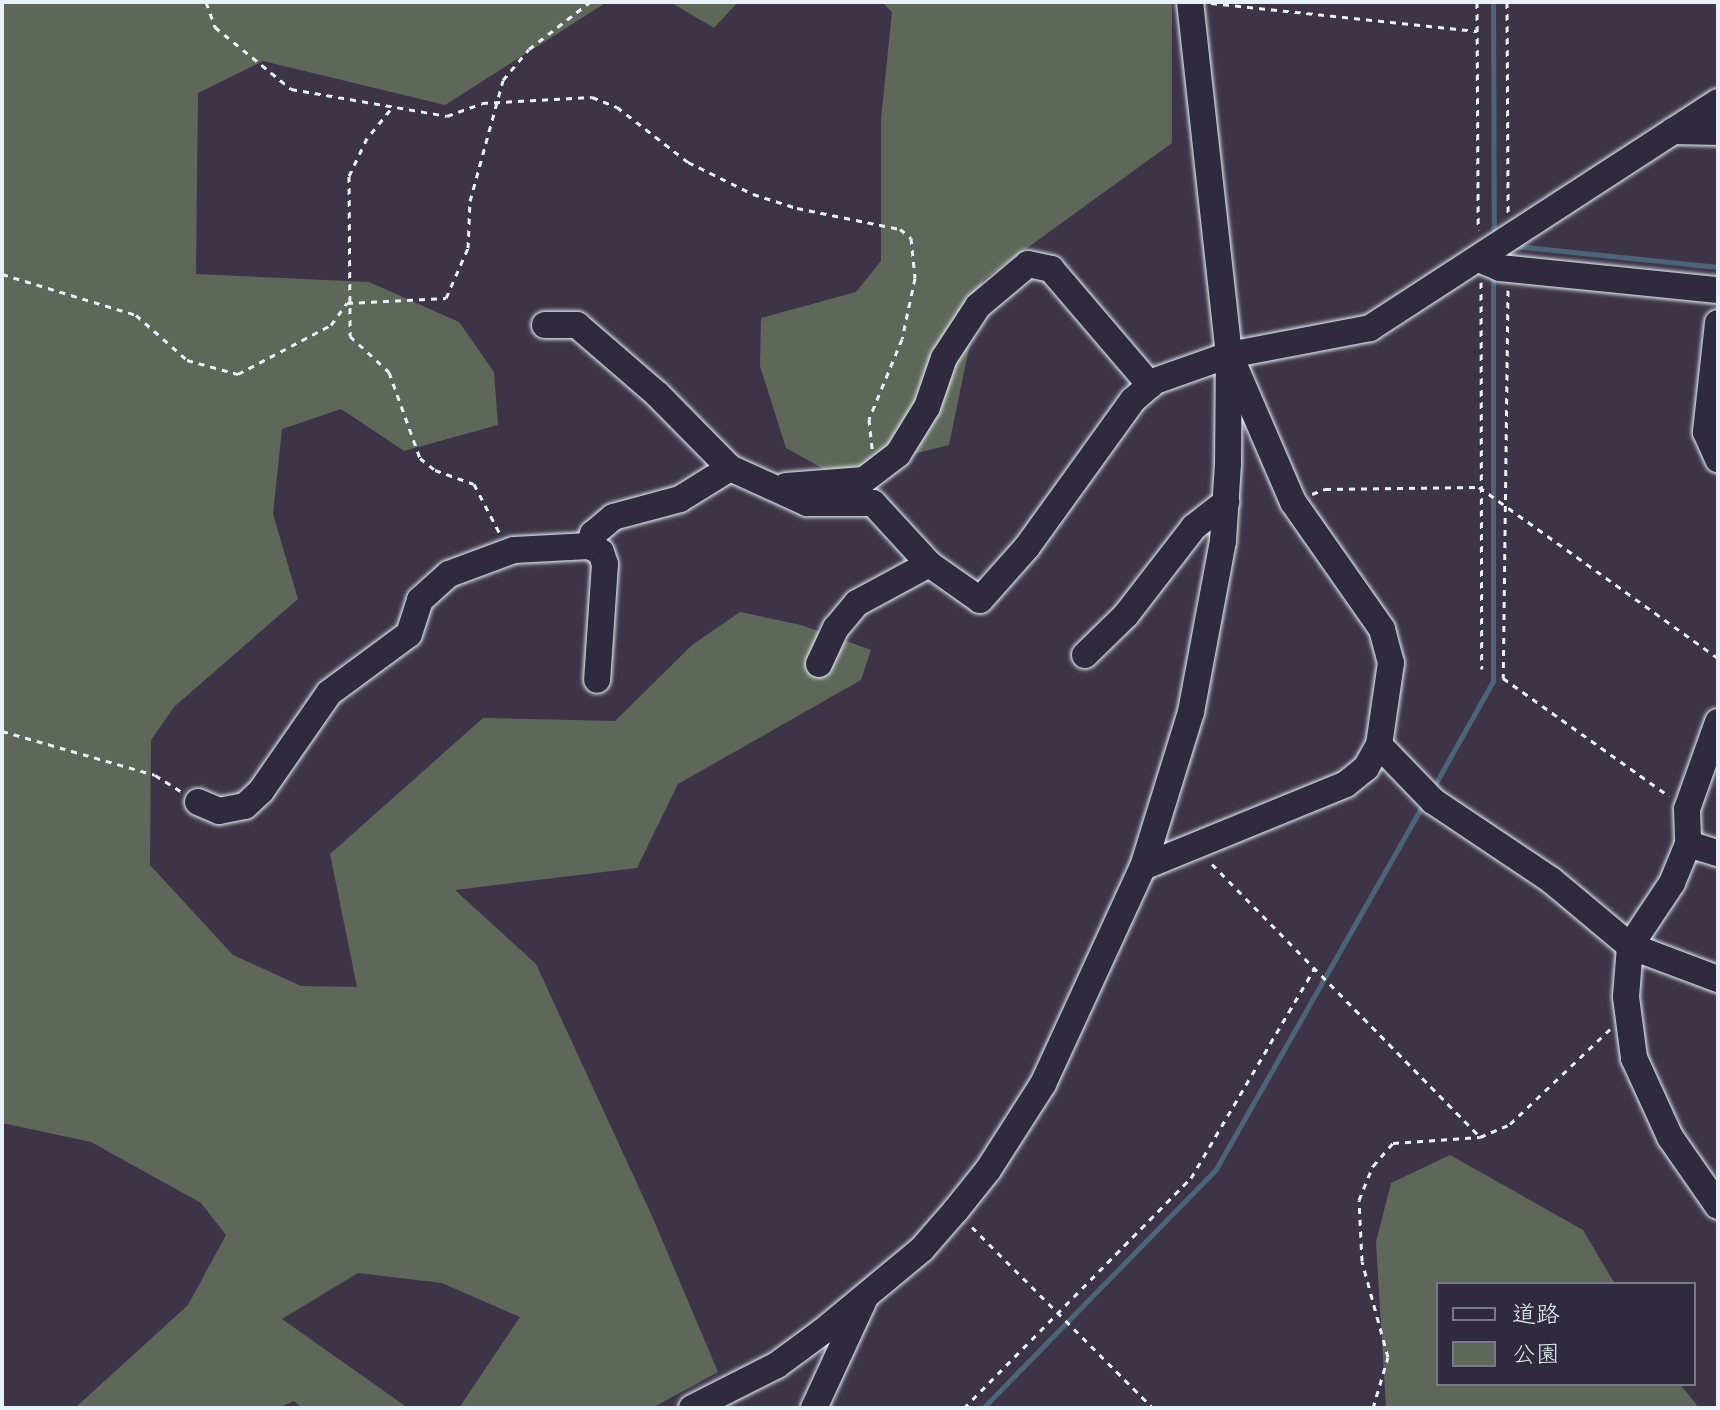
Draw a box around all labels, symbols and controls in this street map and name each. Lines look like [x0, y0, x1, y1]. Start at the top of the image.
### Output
legend [1436, 1282, 1696, 1386]
text: 道路 [1512, 1296, 1560, 1335]
text: 公園 [1512, 1336, 1560, 1375]

